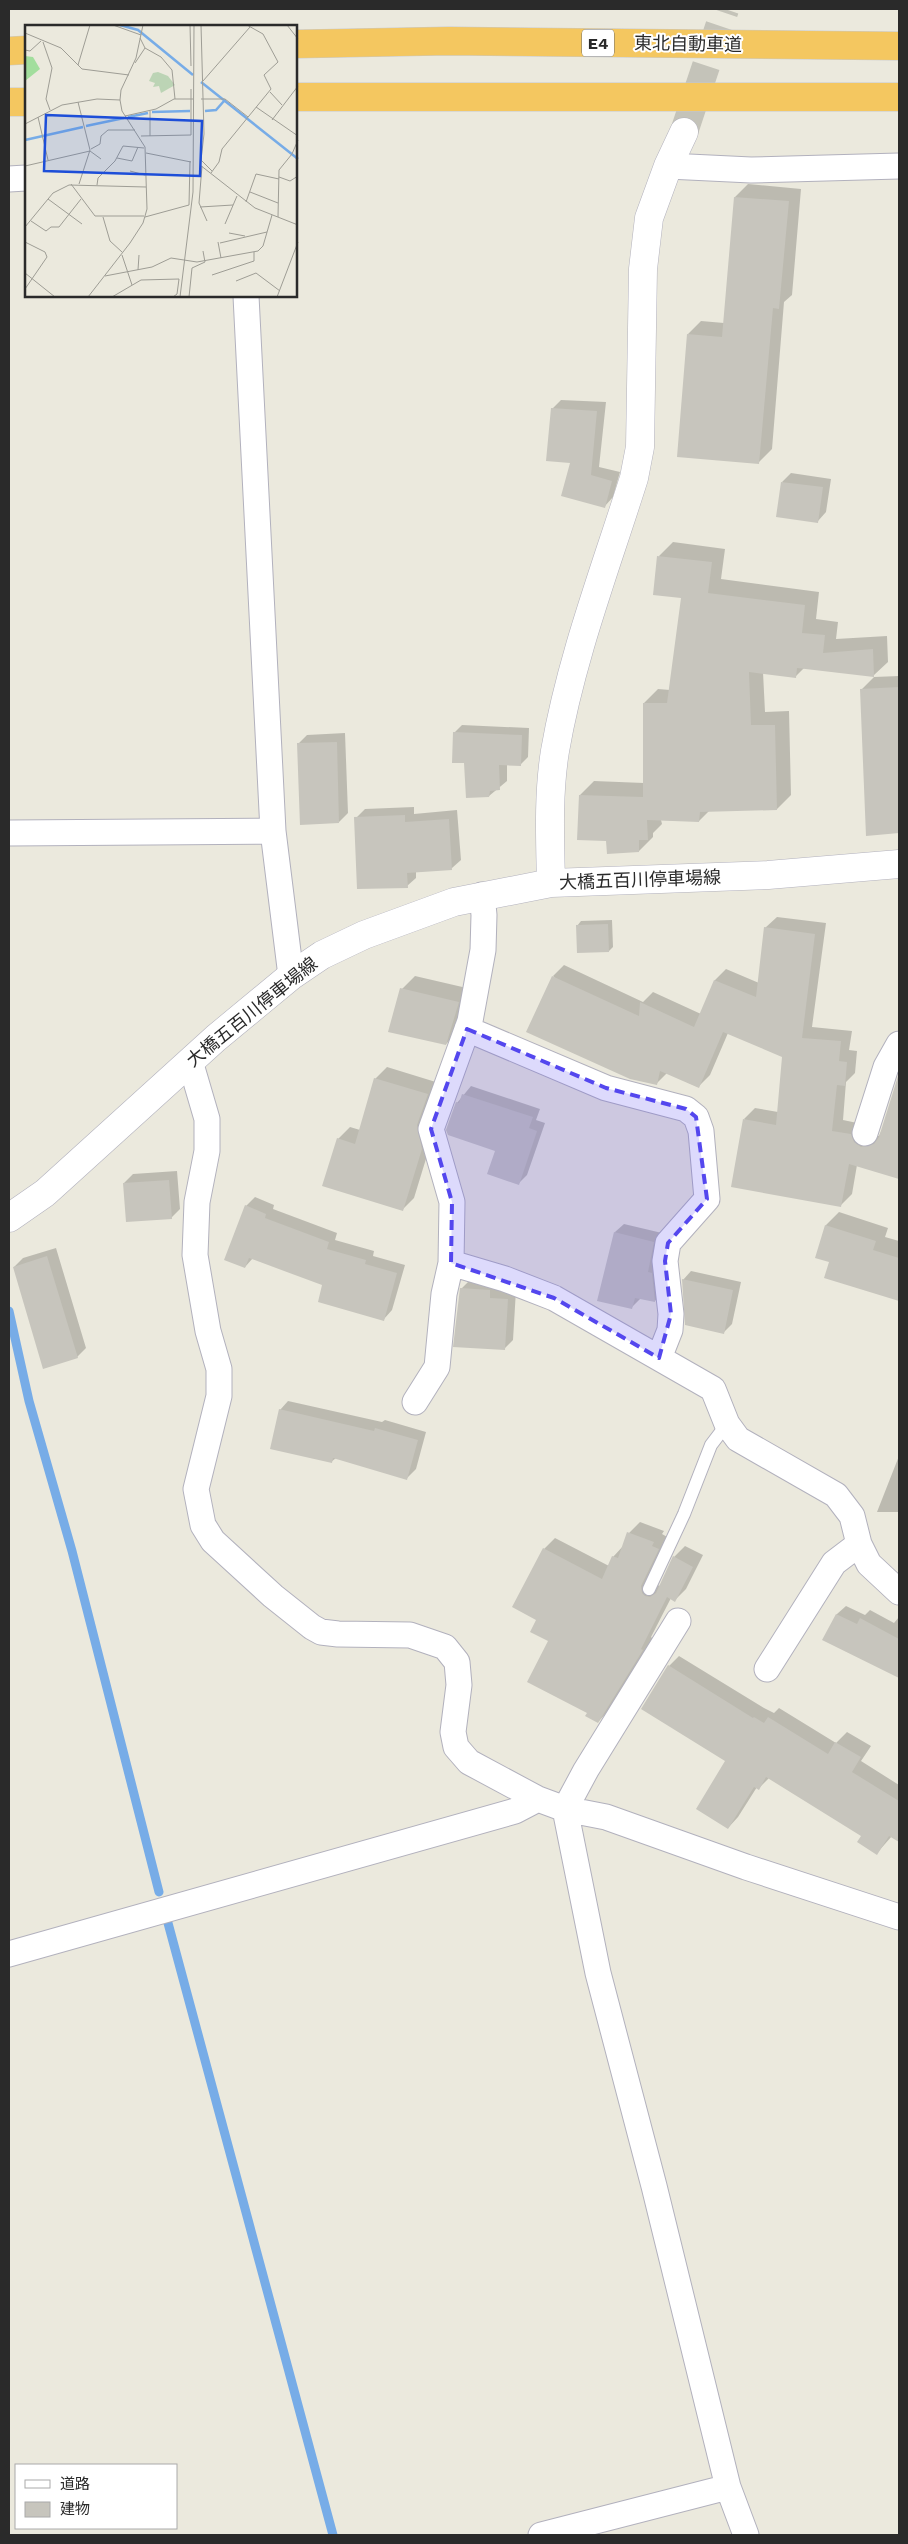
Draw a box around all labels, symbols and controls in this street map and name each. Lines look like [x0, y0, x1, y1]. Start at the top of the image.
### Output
inset map [25, 25, 298, 298]
road number: E4 [582, 29, 614, 56]
street label: 東北自動車道 [634, 32, 742, 55]
street label: 大橋五百川停車場線 [559, 866, 721, 893]
street label: 大橋五百川停車場線 [182, 952, 321, 1071]
legend [15, 2464, 178, 2529]
text: 道路 [60, 2475, 90, 2493]
text: 建物 [60, 2500, 90, 2518]

